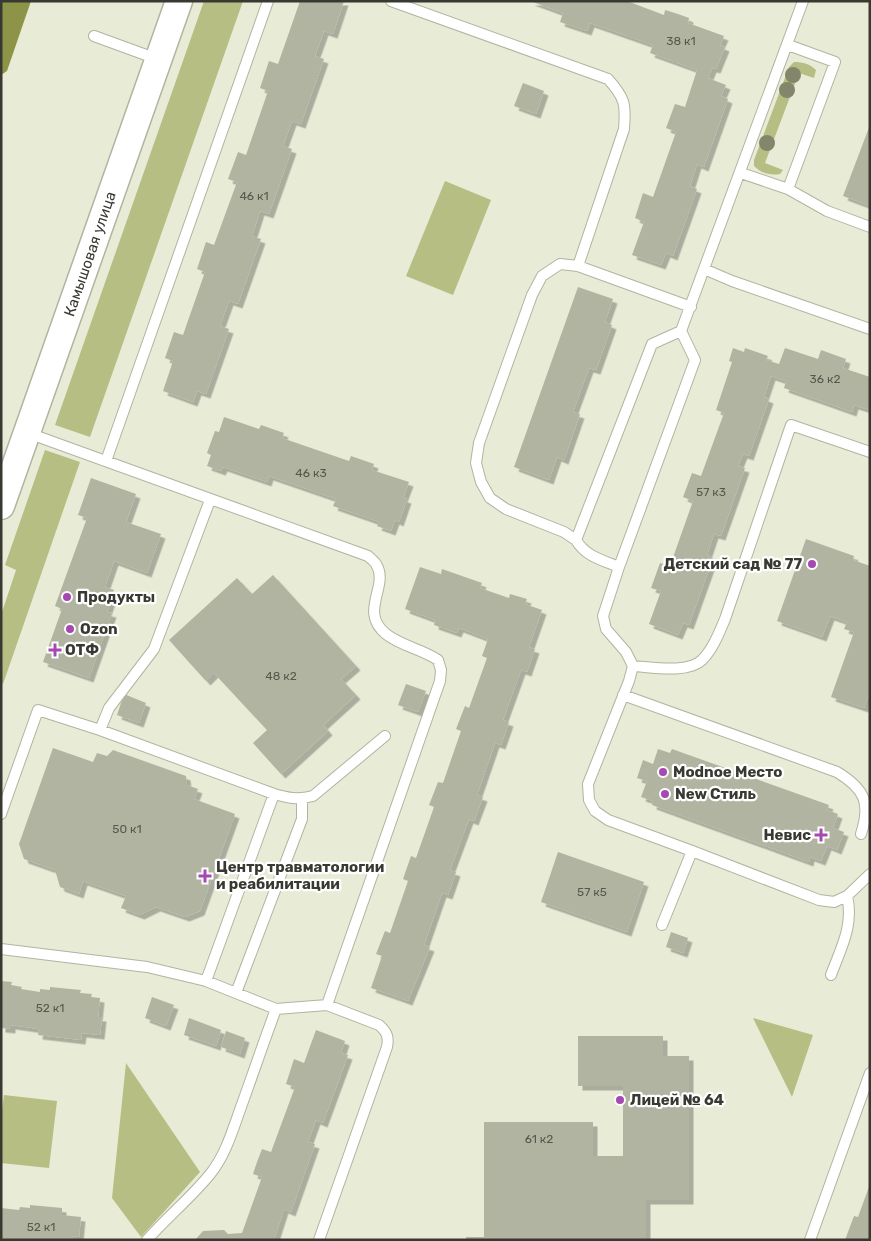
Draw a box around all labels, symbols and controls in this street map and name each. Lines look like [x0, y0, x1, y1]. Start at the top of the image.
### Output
house number: 38 к1 [666, 34, 696, 48]
street label: Камышовая улица [60, 189, 120, 319]
house number: 46 к1 [239, 189, 269, 203]
house number: 36 к2 [810, 372, 840, 386]
house number: 46 к3 [295, 466, 327, 480]
house number: 57 к3 [696, 485, 726, 499]
place label: Детский сад № 77 [663, 555, 802, 573]
marker: Детский сад № 77 [806, 558, 818, 570]
place label: Продукты [77, 588, 155, 606]
marker: Продукты [61, 591, 73, 603]
place label: Ozon [80, 620, 118, 638]
marker: Ozon [64, 623, 76, 635]
place label: ОТФ [65, 641, 99, 659]
marker: ОТФ [49, 644, 61, 656]
house number: 48 к2 [265, 669, 297, 683]
place label: Modnoe Место [673, 763, 783, 781]
marker: Modnoe Место [657, 766, 669, 778]
place label: New Стиль [675, 785, 757, 803]
marker: New Стиль [659, 788, 671, 800]
house number: 50 к1 [112, 822, 142, 836]
place label: Невис [763, 826, 811, 844]
marker: Невис [815, 829, 827, 841]
place label: Центр травматологии и реабилитации [216, 858, 384, 893]
marker: Центр травматологии и реабилитации [198, 869, 212, 883]
house number: 57 к5 [577, 885, 607, 899]
house number: 52 к1 [36, 1001, 64, 1015]
place label: Лицей № 64 [630, 1091, 724, 1109]
marker: Лицей № 64 [614, 1094, 626, 1106]
house number: 61 к2 [525, 1132, 553, 1146]
house number: 52 к1 [27, 1220, 55, 1234]

